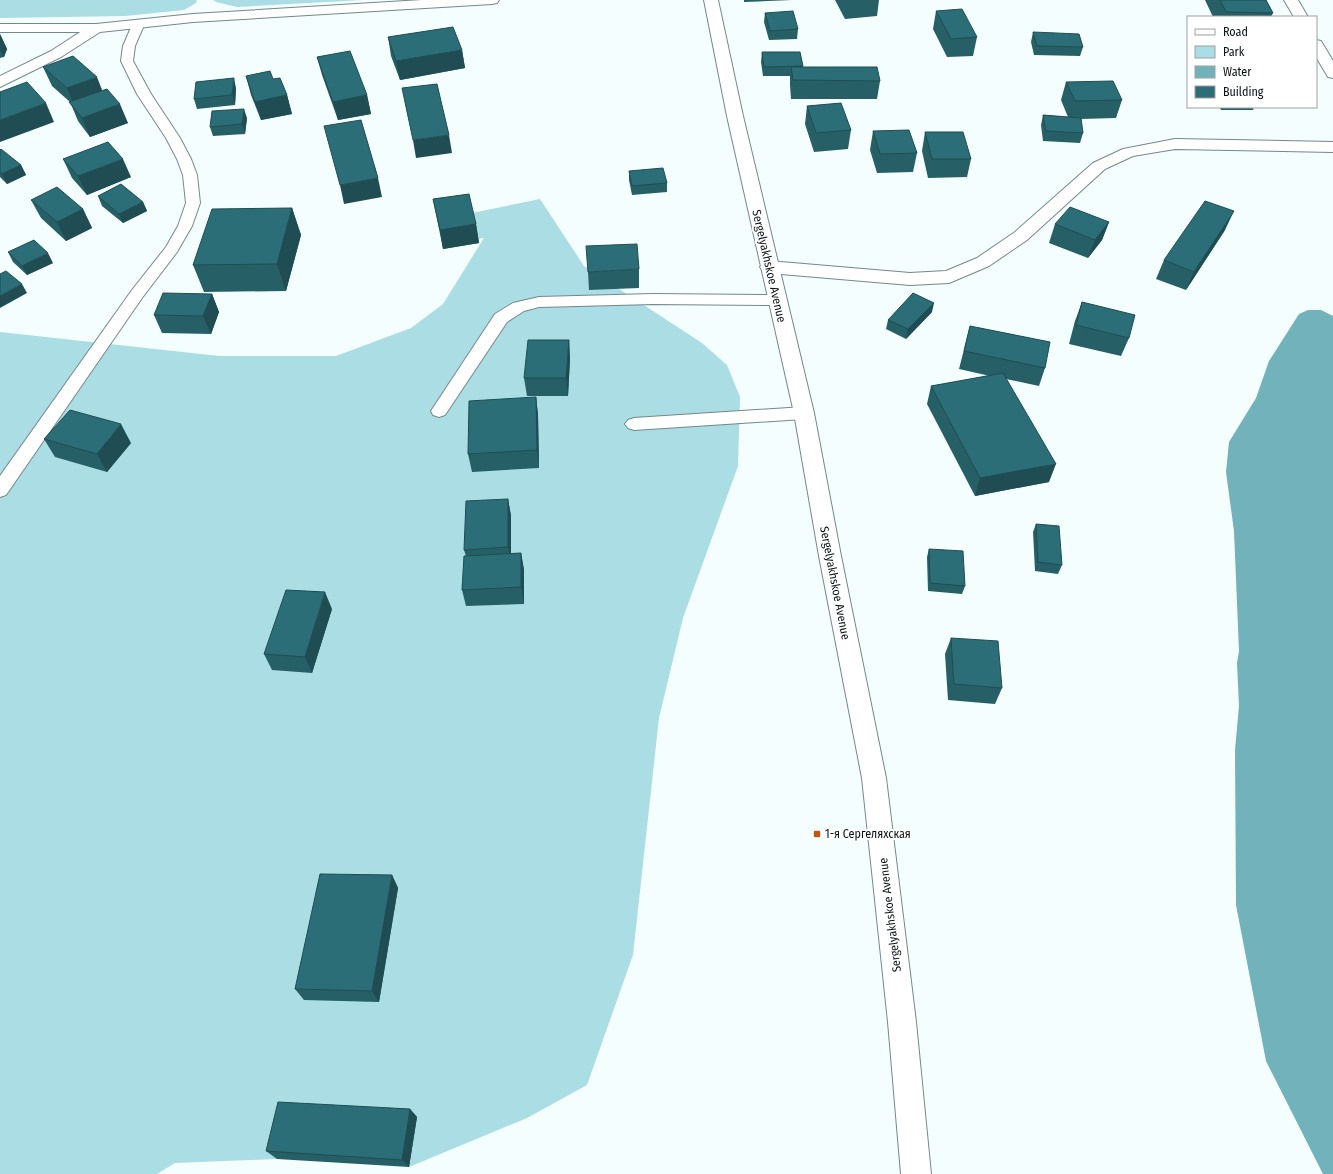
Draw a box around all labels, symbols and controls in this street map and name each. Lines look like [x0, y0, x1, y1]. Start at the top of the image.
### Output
legend [1187, 16, 1317, 108]
text: Road [1223, 25, 1248, 39]
text: Park [1223, 45, 1245, 59]
text: Water [1223, 65, 1252, 79]
text: Building [1223, 85, 1264, 99]
street label: Sergelyakhskoe Avenue [749, 208, 789, 324]
street label: Sergelyakhskoe Avenue [817, 525, 853, 641]
place label: 1-я Сергеляхская [825, 827, 911, 841]
marker: 1-я Сергеляхская [812, 829, 822, 839]
street label: Sergelyakhskoe Avenue [876, 857, 904, 973]

